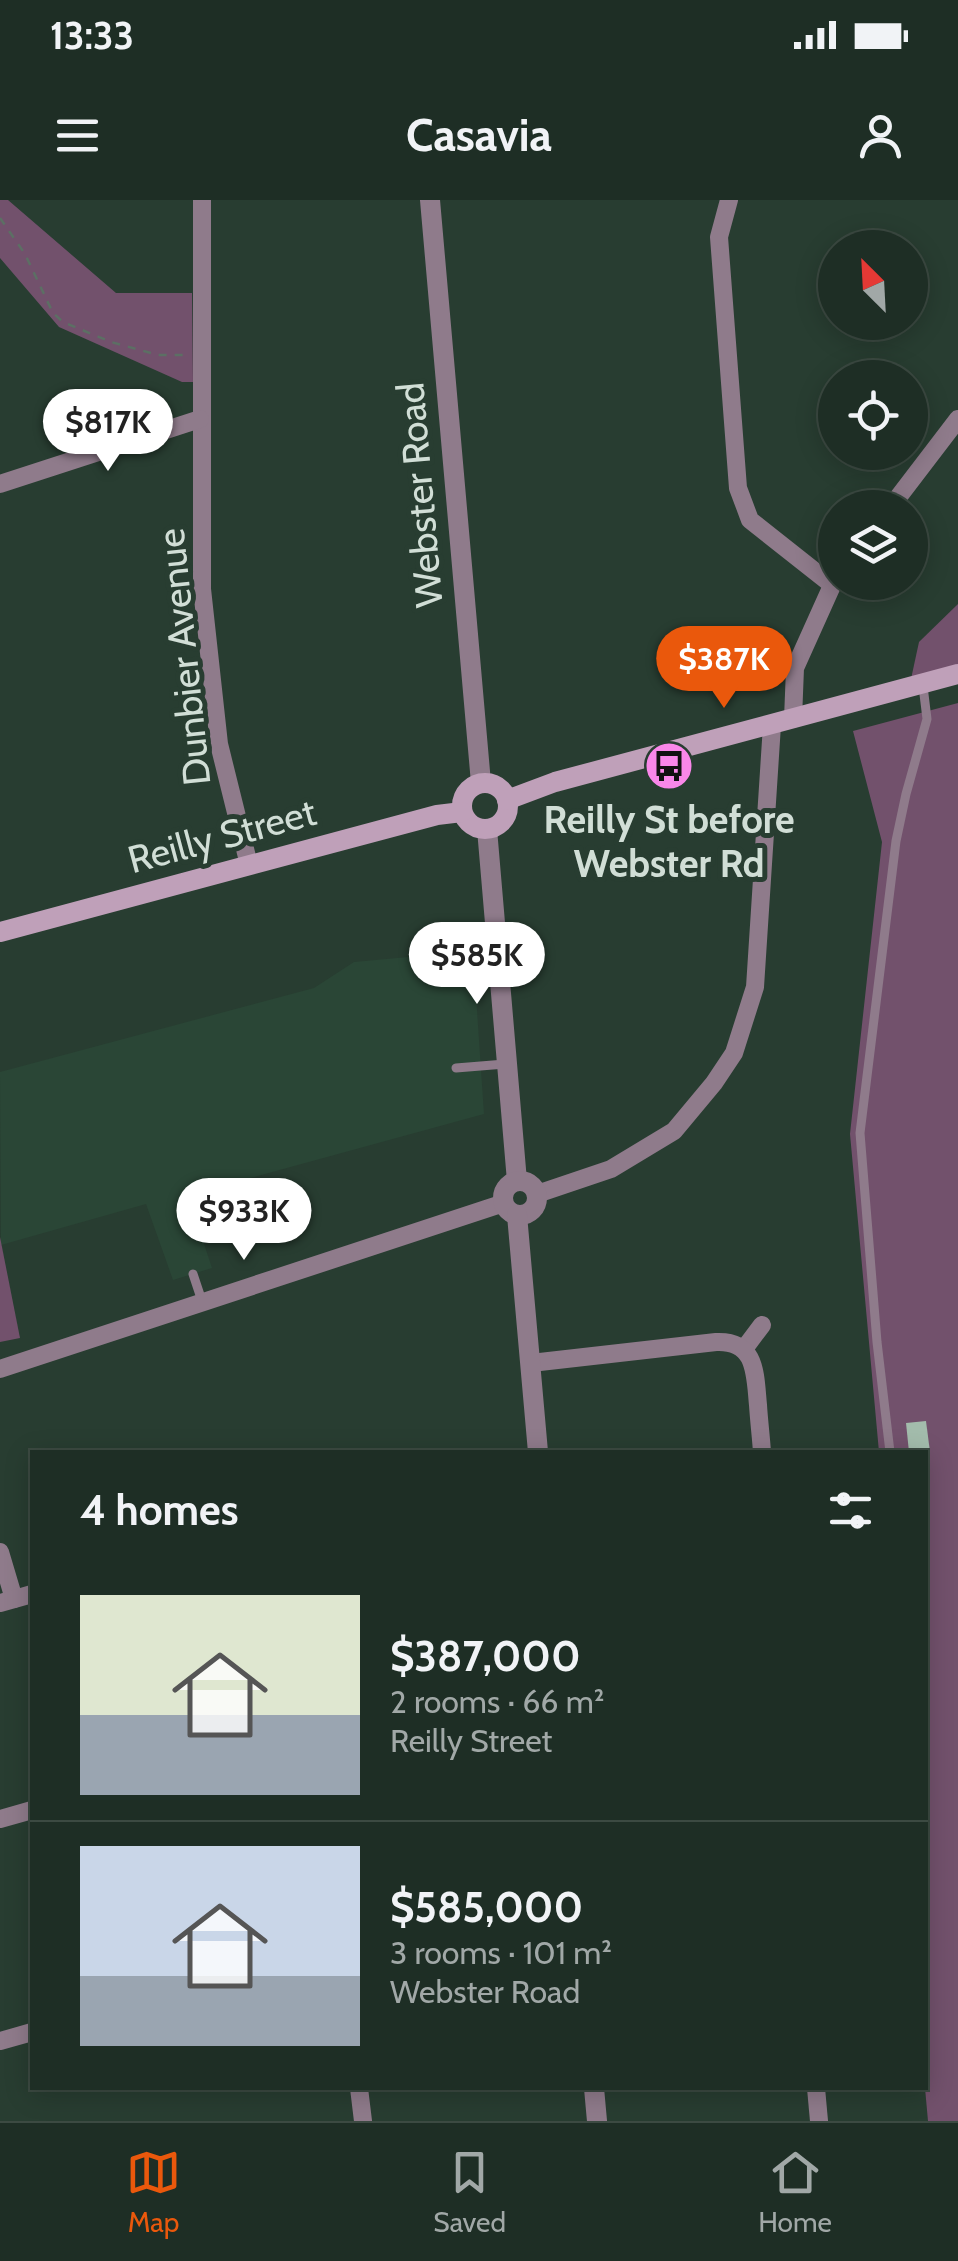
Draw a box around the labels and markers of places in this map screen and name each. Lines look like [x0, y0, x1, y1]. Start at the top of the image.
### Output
pin: $817K [38, 389, 178, 474]
pin: $387K [654, 626, 794, 711]
bus stop icon: Reilly St before Webster Rd [643, 740, 695, 792]
place label: Reilly St before Webster Rd [543, 796, 795, 887]
pin: $585K [407, 922, 547, 1007]
pin: $933K [174, 1178, 314, 1263]

